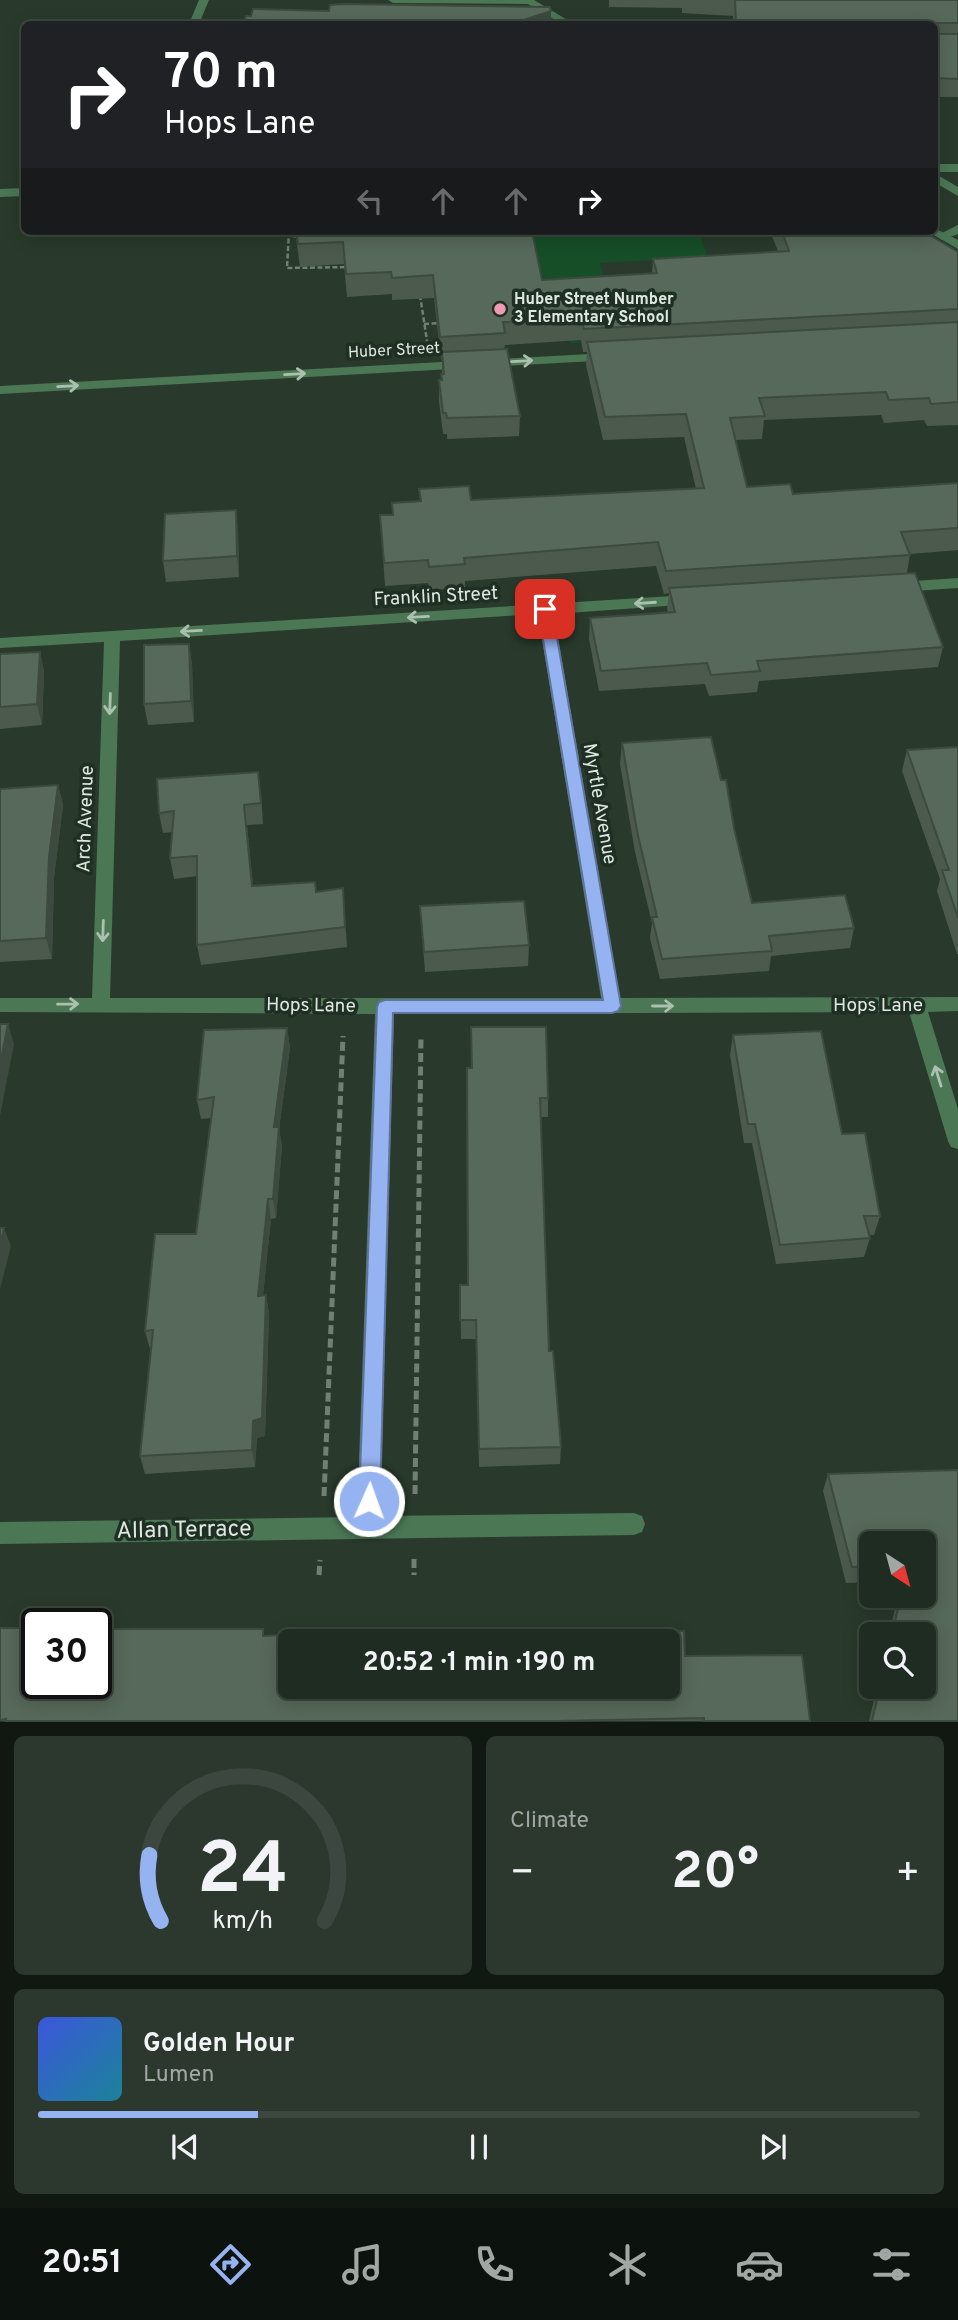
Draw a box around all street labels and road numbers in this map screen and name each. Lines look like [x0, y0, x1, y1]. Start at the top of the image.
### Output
street label: Huber Street [347, 339, 441, 363]
street label: Franklin Street [373, 582, 499, 612]
street label: Myrtle Avenue [577, 742, 621, 866]
street label: Arch Avenue [72, 765, 100, 873]
street label: Hops Lane [266, 993, 356, 1019]
street label: Hops Lane [833, 994, 923, 1018]
street label: Allan Terrace [116, 1515, 252, 1547]

